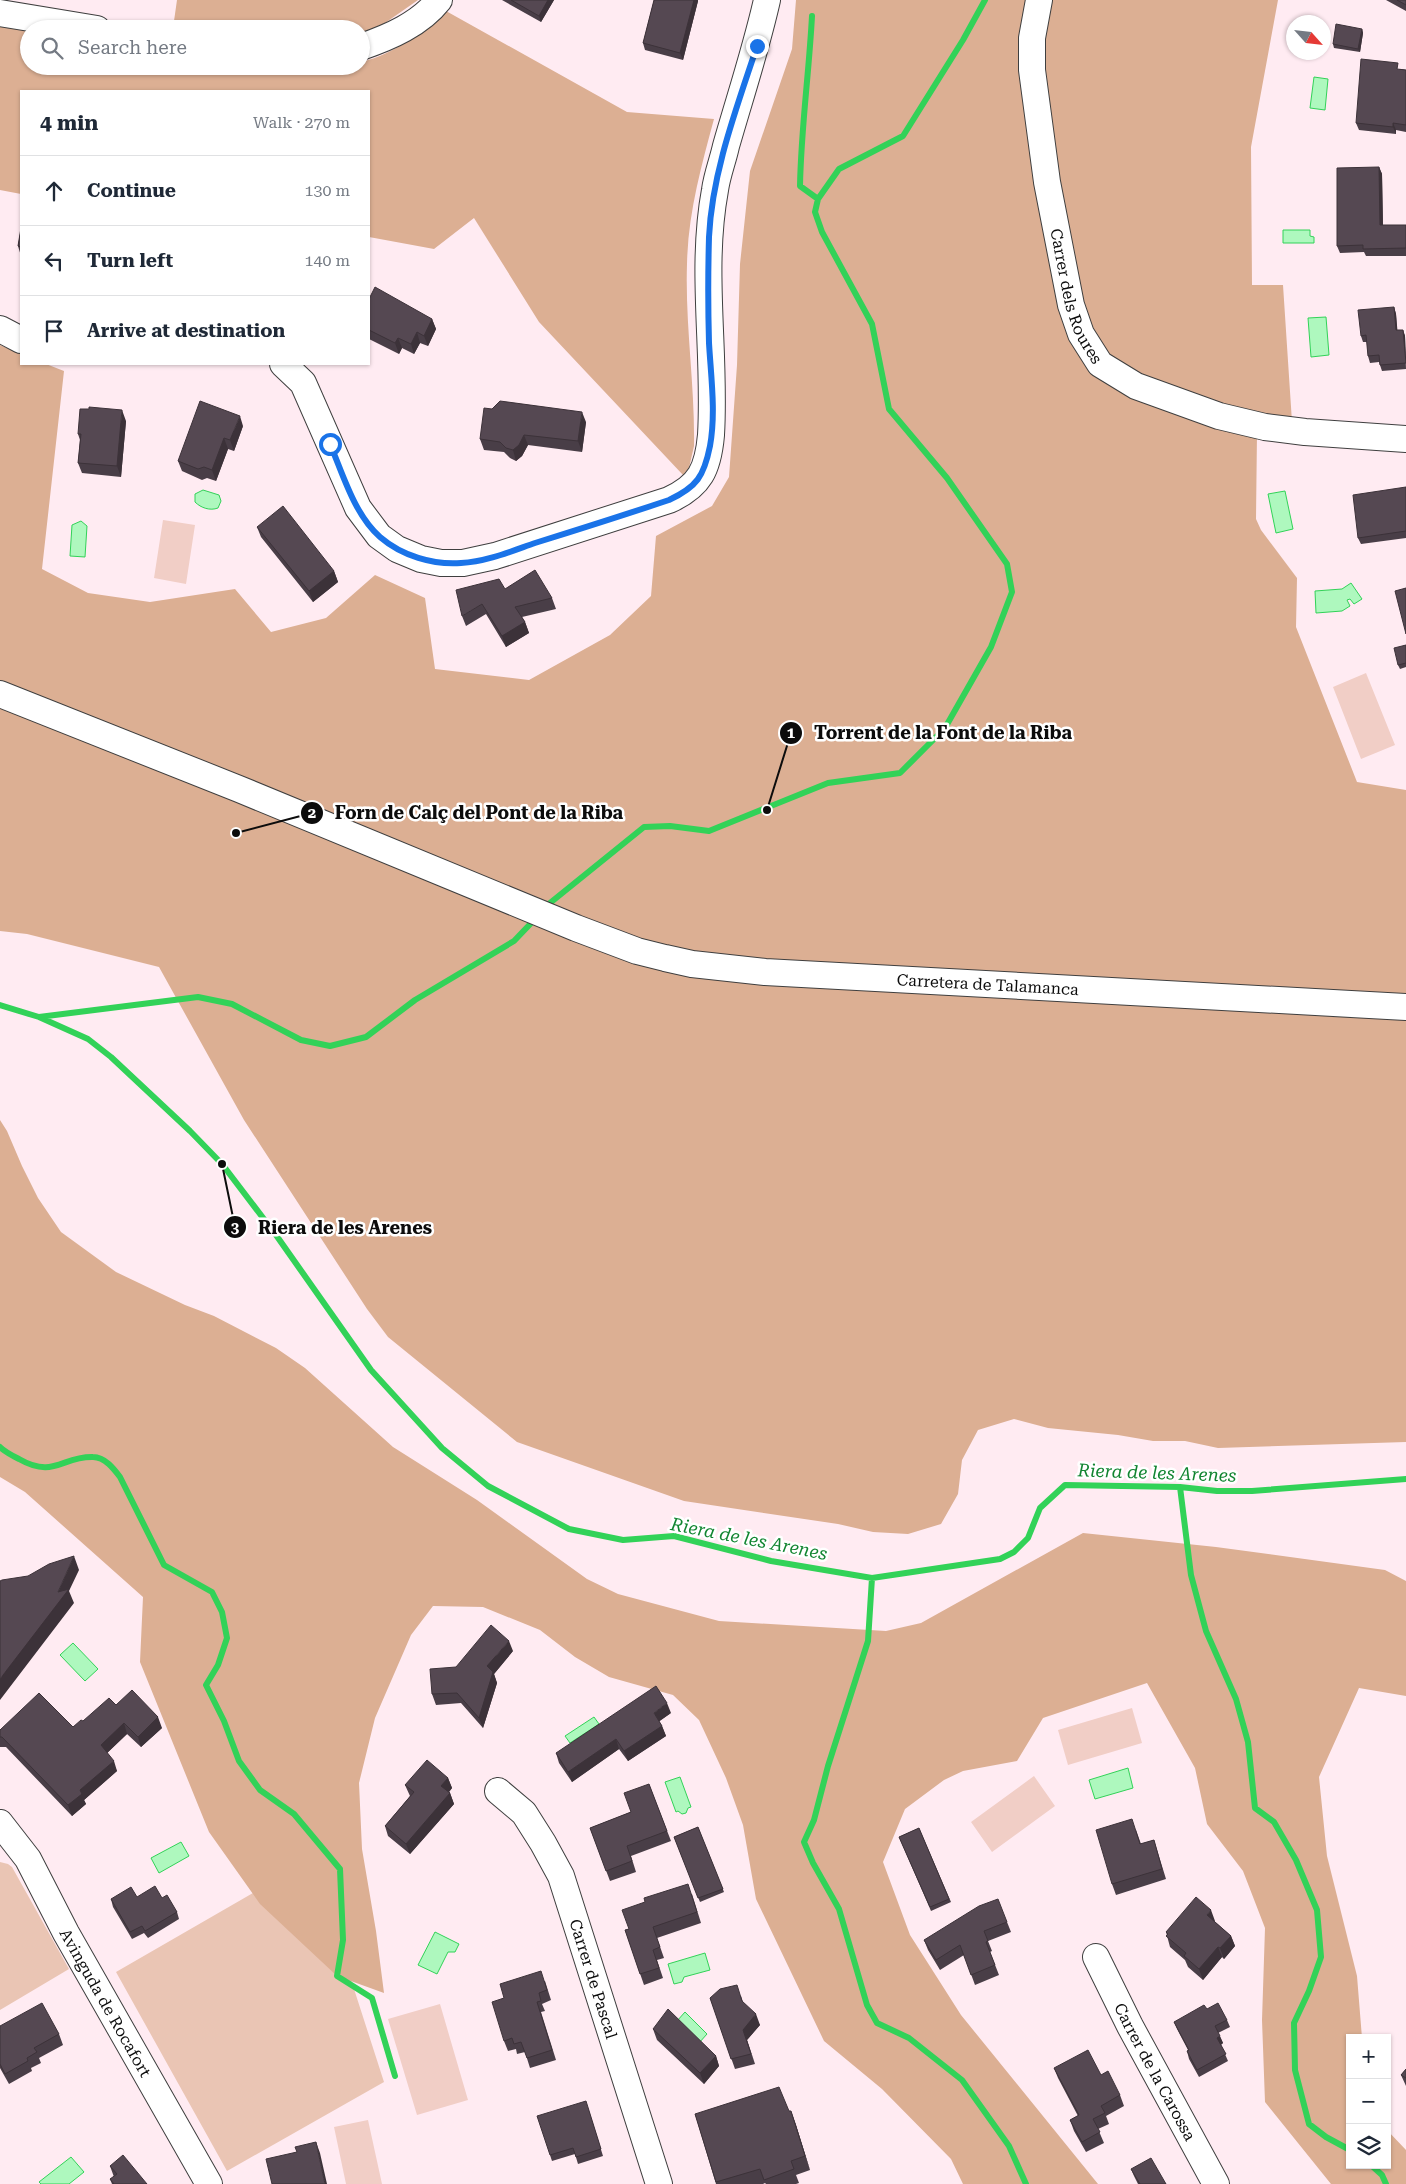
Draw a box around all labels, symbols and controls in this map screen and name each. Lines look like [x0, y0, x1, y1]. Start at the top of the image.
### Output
north arrow [1286, 15, 1331, 60]
search box [20, 20, 370, 75]
icon: search [38, 34, 66, 62]
route end [746, 35, 769, 58]
text: Search here [78, 36, 187, 59]
text: 4 min [40, 111, 98, 135]
text: Walk · 270 m [253, 113, 350, 132]
icon: ahead [40, 177, 68, 205]
text: Continue [87, 179, 176, 202]
text: 130 m [304, 181, 350, 200]
street label: Carrer dels Roures [1046, 227, 1107, 368]
icon: left [40, 247, 68, 275]
text: Turn left [87, 249, 173, 272]
text: 140 m [304, 251, 350, 270]
icon: arrive [40, 317, 68, 345]
text: Arrive at destination [87, 319, 285, 342]
route start [319, 433, 342, 456]
callout: Torrent de la Font de la Riba [779, 716, 1081, 749]
text: Torrent de la Font de la Riba [814, 722, 1072, 743]
text: 1 [787, 724, 796, 742]
callout: Forn de Calç del Pont de la Riba [300, 797, 633, 830]
text: Forn de Calç del Pont de la Riba [335, 802, 624, 823]
text: 2 [308, 804, 316, 822]
street label: Carretera de Talamanca [896, 970, 1080, 999]
callout: Riera de les Arenes [223, 1211, 442, 1244]
text: Riera de les Arenes [258, 1217, 432, 1238]
text: 3 [231, 1219, 240, 1237]
water label: Riera de les Arenes [1076, 1459, 1237, 1486]
water label: Riera de les Arenes [668, 1513, 829, 1564]
street label: Carrer de Pascal [565, 1917, 621, 2041]
street label: Avinguda de Rocafort [55, 1925, 155, 2081]
street label: Carrer de la Carossa [1110, 2000, 1200, 2144]
map controls [1346, 2034, 1391, 2169]
button: + [1346, 2034, 1391, 2079]
button: − [1346, 2079, 1391, 2124]
button: layers [1346, 2124, 1391, 2169]

